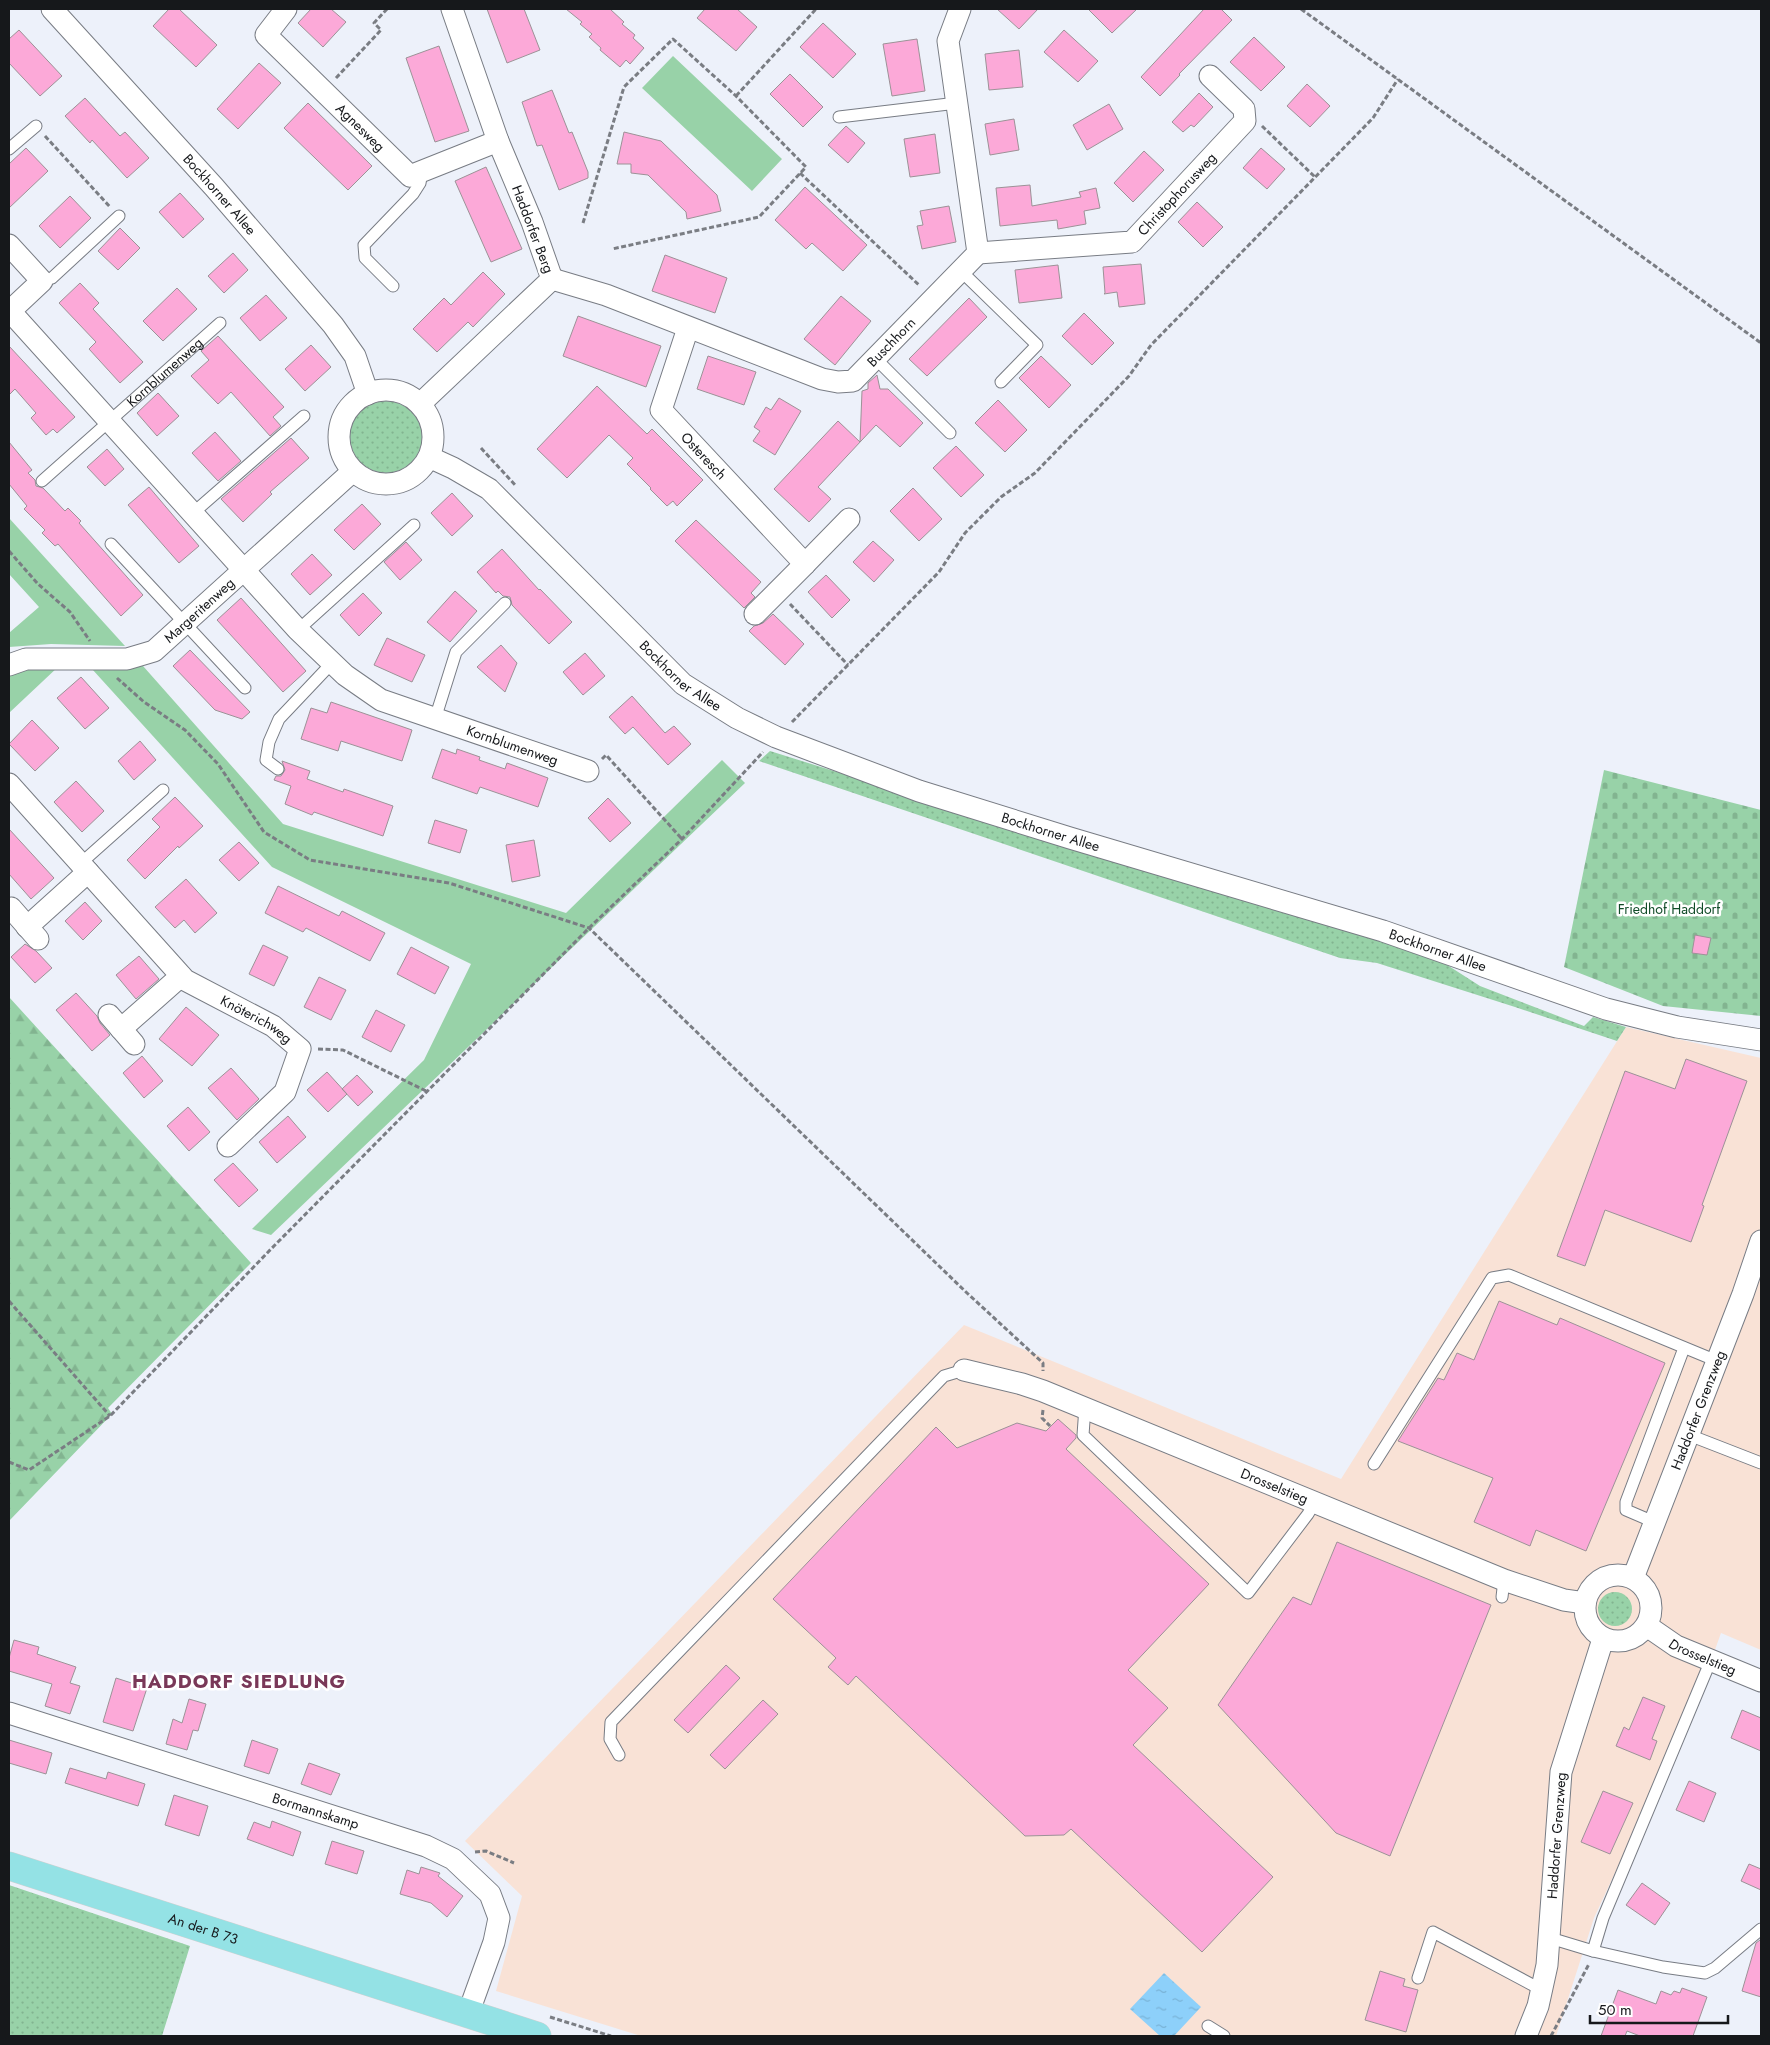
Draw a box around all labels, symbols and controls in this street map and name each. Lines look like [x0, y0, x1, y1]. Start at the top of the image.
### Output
street label: Agnesweg [331, 99, 390, 156]
street label: Christophorusweg [1133, 148, 1221, 240]
street label: Bockhorner Allee [179, 149, 261, 239]
street label: Haddorfer Berg [507, 182, 559, 276]
street label: Buschhorn [862, 313, 920, 371]
street label: Kornblumenweg [122, 333, 207, 411]
street label: Osteresch [676, 427, 731, 484]
street label: Margeritenweg [159, 573, 239, 647]
street label: Bockhorner Allee [635, 636, 725, 716]
street label: Kornblumenweg [464, 720, 561, 770]
street label: Bockhorner Allee [999, 807, 1102, 856]
park label: Friedhof Haddorf [1618, 899, 1721, 919]
street label: Bockhorner Allee [1386, 924, 1489, 976]
street label: Knöterichweg [217, 990, 297, 1048]
street label: Haddorfer Grenzweg [1666, 1347, 1730, 1473]
street label: Drosselstieg [1238, 1463, 1311, 1509]
street label: Drosselstieg [1665, 1634, 1739, 1680]
district label: HADDORF SIEDLUNG [132, 1668, 346, 1695]
street label: Haddorfer Grenzweg [1542, 1772, 1571, 1900]
street label: Bormannskamp [270, 1788, 362, 1834]
street label: An der B 73 [166, 1908, 241, 1949]
scale bar [1590, 1992, 1728, 2024]
text: 50 m [1598, 1999, 1632, 2021]

